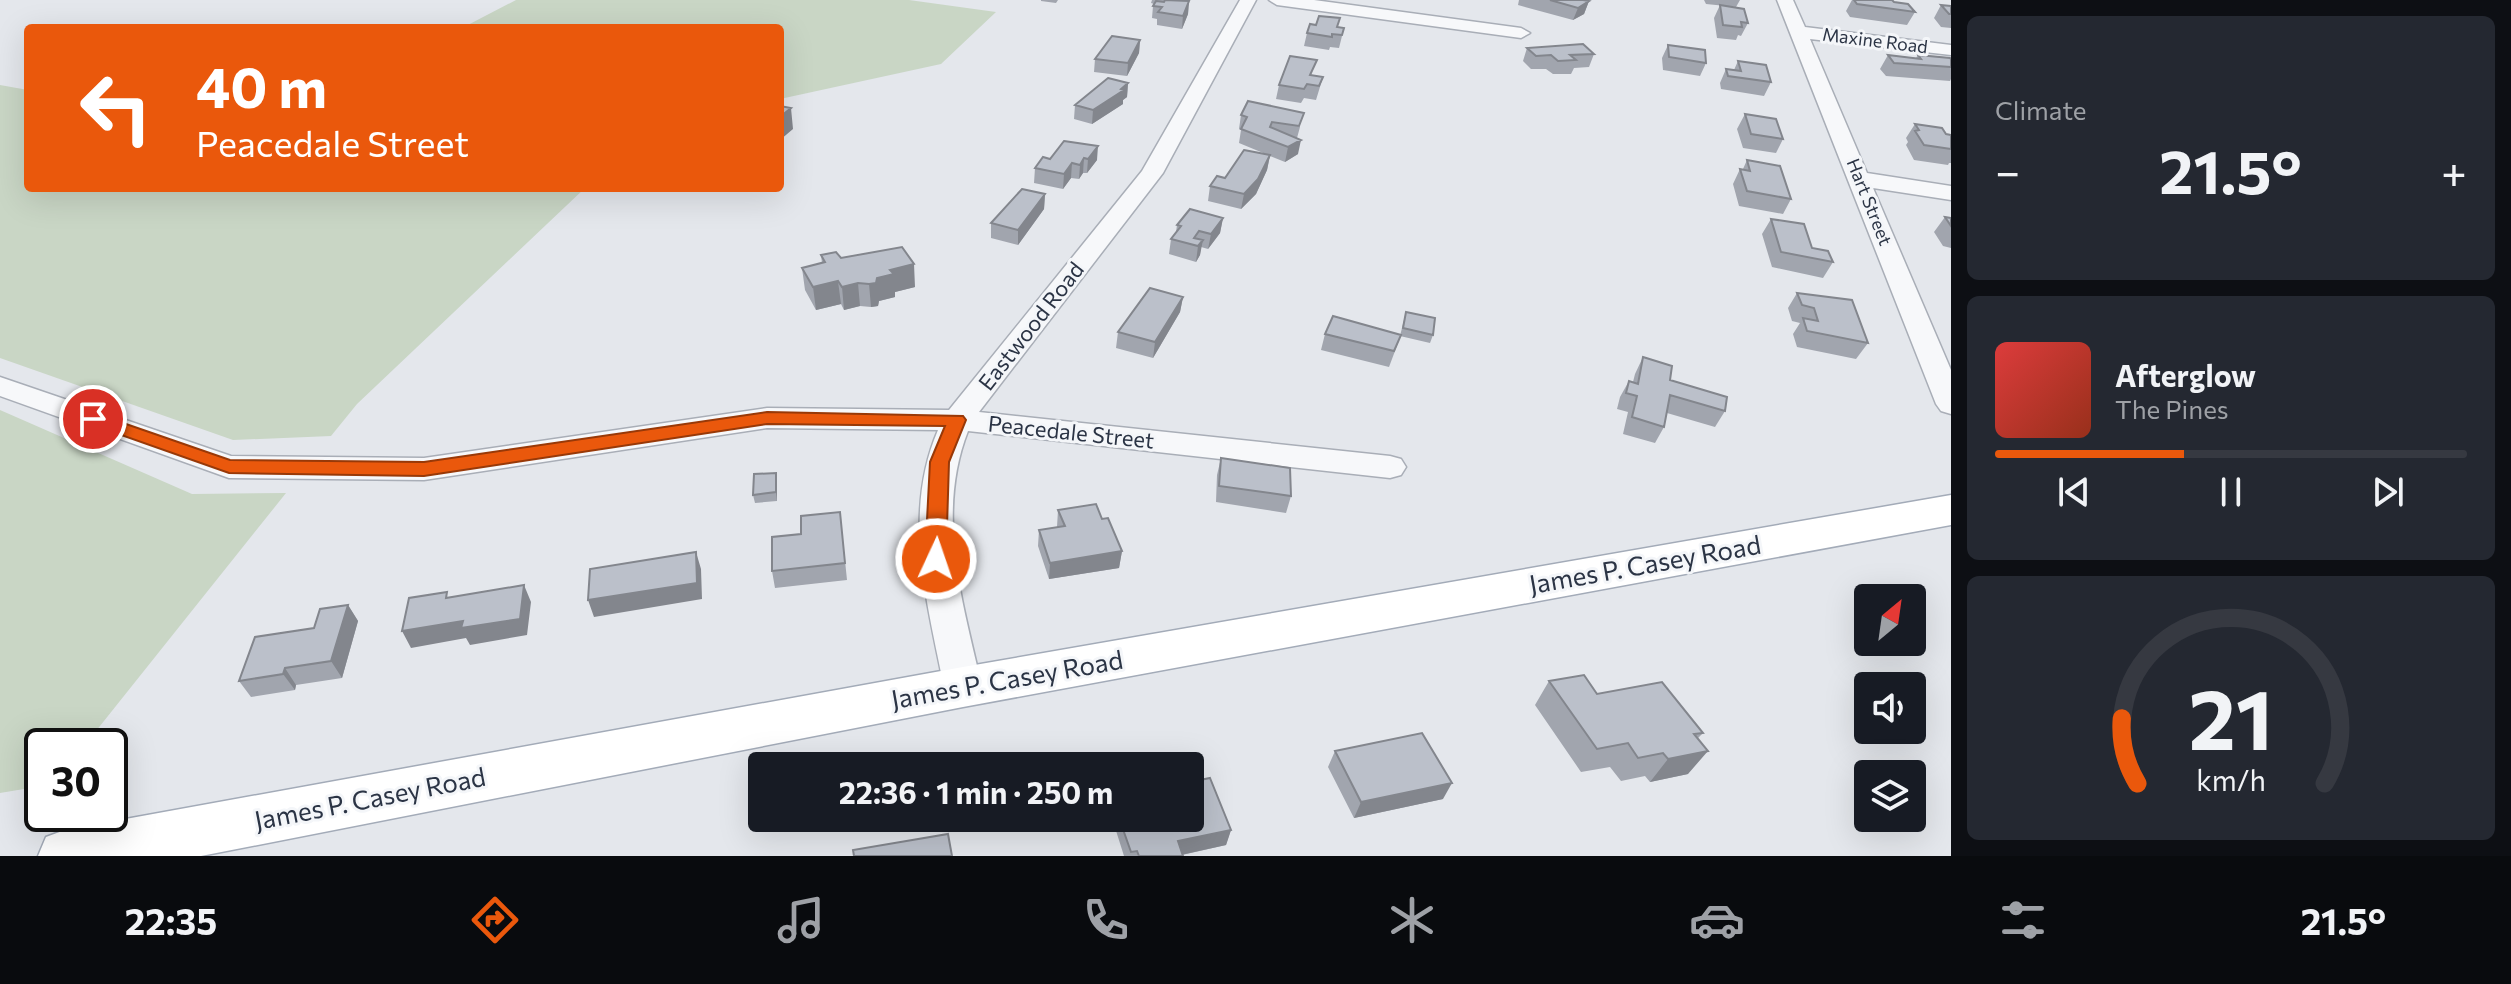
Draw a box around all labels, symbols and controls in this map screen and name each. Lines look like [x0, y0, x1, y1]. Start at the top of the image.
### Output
street label: Maxine Road [1821, 23, 1929, 57]
text: 40 m [196, 51, 327, 120]
icon: left [64, 56, 168, 160]
text: Climate [1995, 94, 2087, 125]
text: Peacedale Street [196, 120, 469, 164]
text: 21.5° [2159, 133, 2302, 206]
text: − [1995, 143, 2020, 197]
text: + [2441, 143, 2467, 197]
street label: Hart Street [1843, 155, 1897, 248]
street label: Eastwood Road [972, 256, 1089, 395]
text: Afterglow [2115, 356, 2256, 393]
pin [59, 385, 127, 453]
text: The Pines [2115, 393, 2229, 424]
icon: arrive [71, 397, 115, 441]
street label: Peacedale Street [987, 409, 1155, 454]
icon: previous [2052, 470, 2096, 514]
icon: pause [2209, 470, 2253, 514]
icon: next [2366, 470, 2410, 514]
position arrow [894, 517, 978, 601]
street label: James P. Casey Road [1526, 528, 1763, 599]
north arrow [1854, 584, 1926, 656]
map controls [1854, 584, 1926, 832]
street label: James P. Casey Road [888, 643, 1125, 714]
text: 21 [2189, 665, 2273, 767]
button: sound [1854, 672, 1926, 744]
speed limit sign: 30 [24, 728, 128, 832]
street label: James P. Casey Road [251, 760, 488, 835]
button: layers [1854, 760, 1926, 832]
text: km/h [2196, 762, 2266, 797]
text: 22:36 · 1 min · 250 m [839, 773, 1113, 810]
icon: directions [467, 892, 523, 948]
icon: music [773, 892, 829, 948]
icon: phone [1078, 892, 1134, 948]
icon: climate [1384, 892, 1440, 948]
icon: car [1689, 892, 1745, 948]
icon: filters [1995, 892, 2051, 948]
text: 22:35 [125, 898, 217, 942]
text: 21.5° [2301, 898, 2386, 942]

